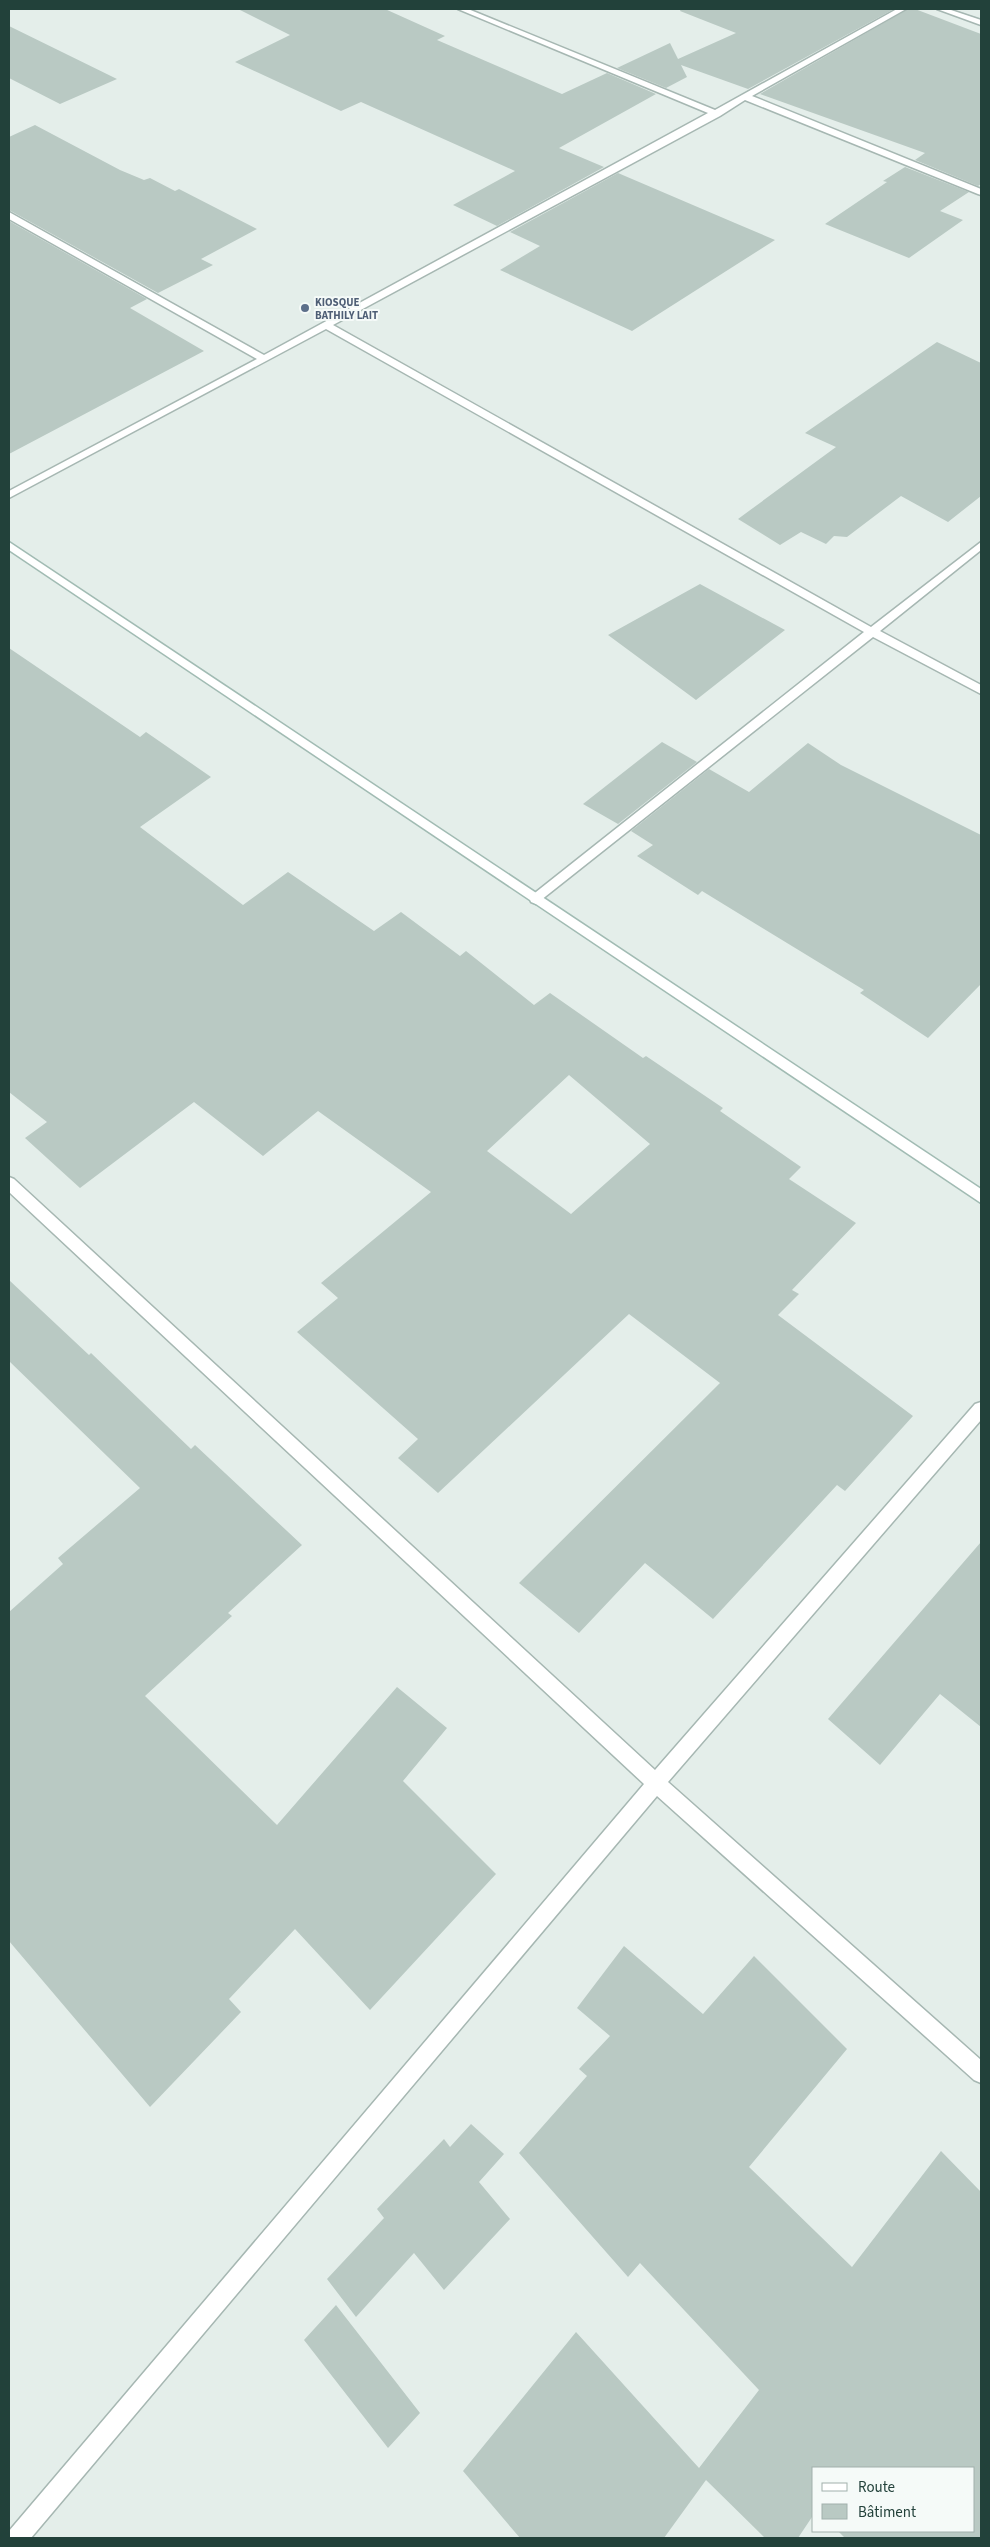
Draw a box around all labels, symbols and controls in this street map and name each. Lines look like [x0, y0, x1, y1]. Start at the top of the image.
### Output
place label: KIOSQUE BATHILY LAIT [315, 295, 378, 323]
marker: KIOSQUE BATHILY LAIT [299, 302, 311, 314]
legend [812, 2467, 975, 2532]
text: Route [858, 2477, 895, 2498]
text: Bâtiment [858, 2502, 916, 2523]

